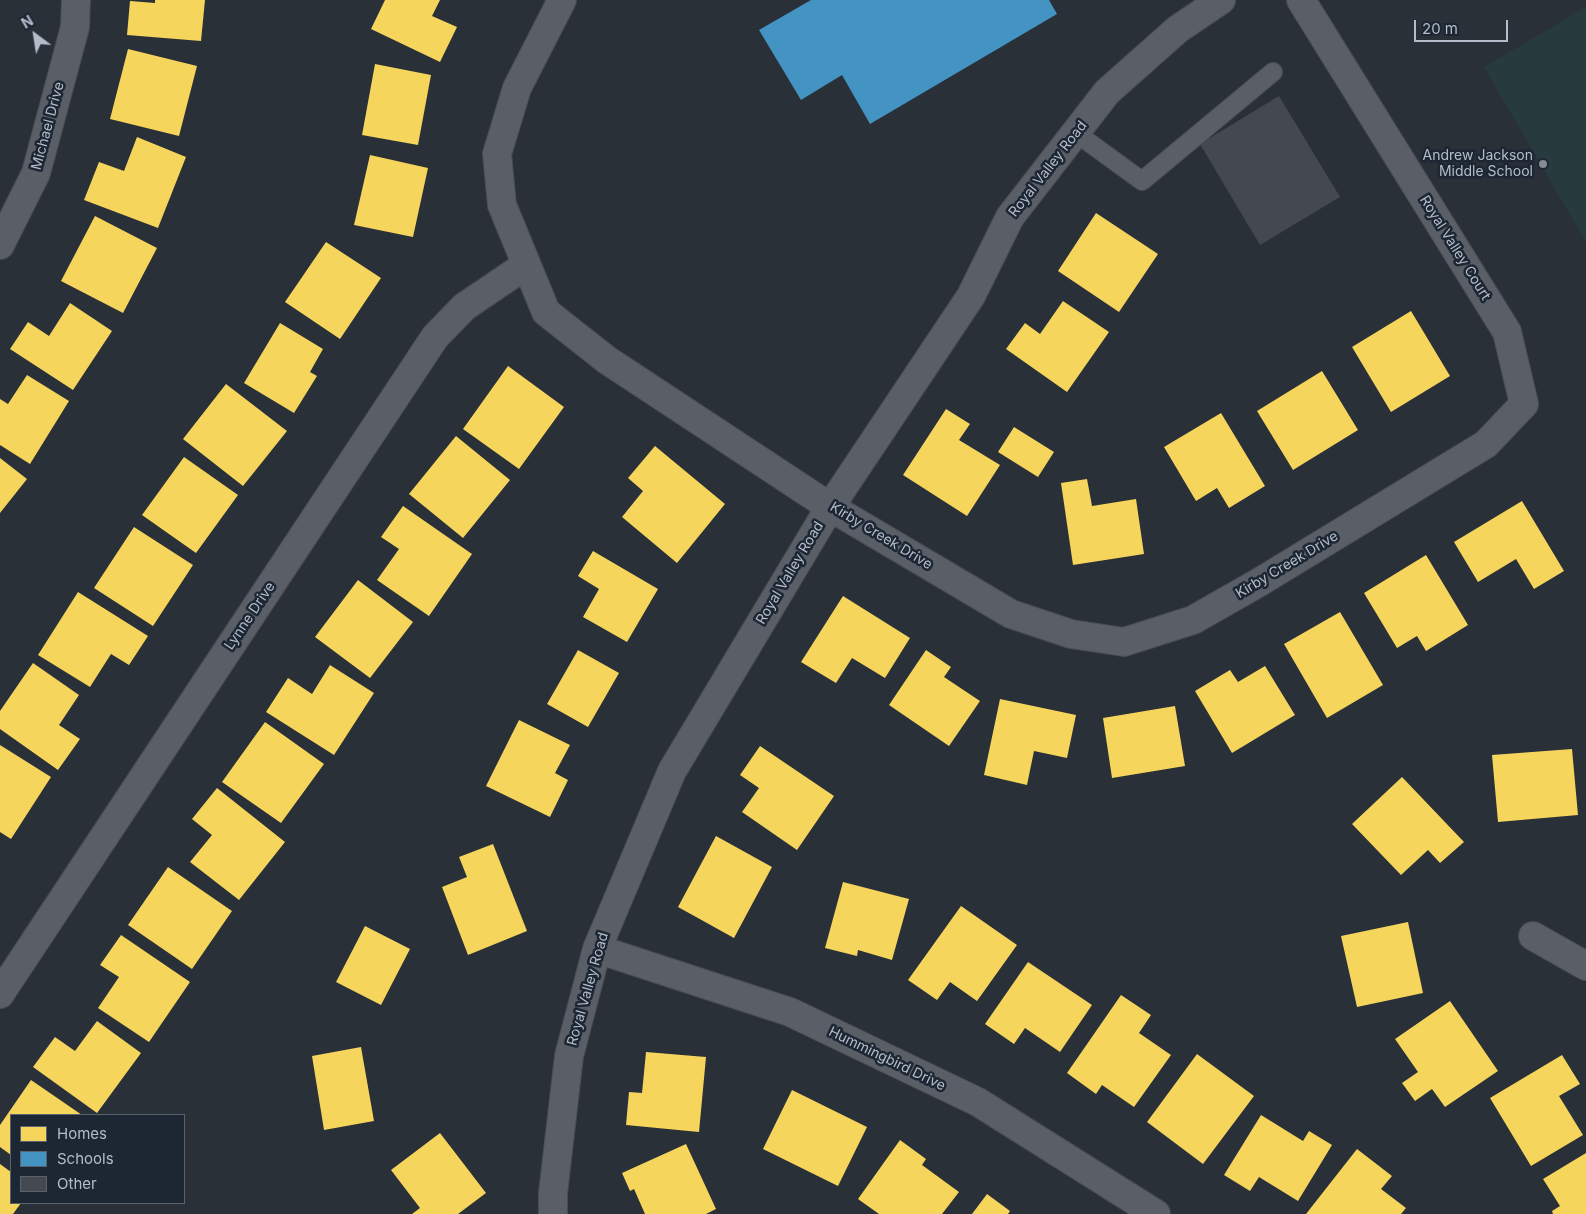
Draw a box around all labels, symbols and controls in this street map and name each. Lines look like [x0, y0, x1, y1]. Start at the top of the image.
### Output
north arrow [10, 10, 60, 60]
scale bar [1416, 10, 1510, 42]
text: N [18, 12, 36, 32]
text: 20 m [1422, 19, 1458, 38]
street label: Michael Drive [28, 80, 68, 172]
street label: Royal Valley Road [1005, 118, 1091, 220]
place label: Andrew Jackson Middle School [1423, 148, 1533, 180]
marker: Andrew Jackson Middle School [1537, 158, 1549, 170]
street label: Royal Valley Court [1416, 193, 1494, 303]
street label: Kirby Creek Drive [827, 499, 935, 573]
street label: Royal Valley Road [753, 519, 827, 627]
street label: Kirby Creek Drive [1233, 528, 1341, 602]
street label: Lynne Drive [221, 579, 279, 653]
street label: Royal Valley Road [564, 930, 612, 1048]
street label: Hummingbird Drive [826, 1023, 948, 1095]
legend [10, 1114, 185, 1204]
text: Homes [57, 1124, 107, 1143]
text: Schools [57, 1149, 114, 1168]
text: Other [57, 1174, 97, 1193]

